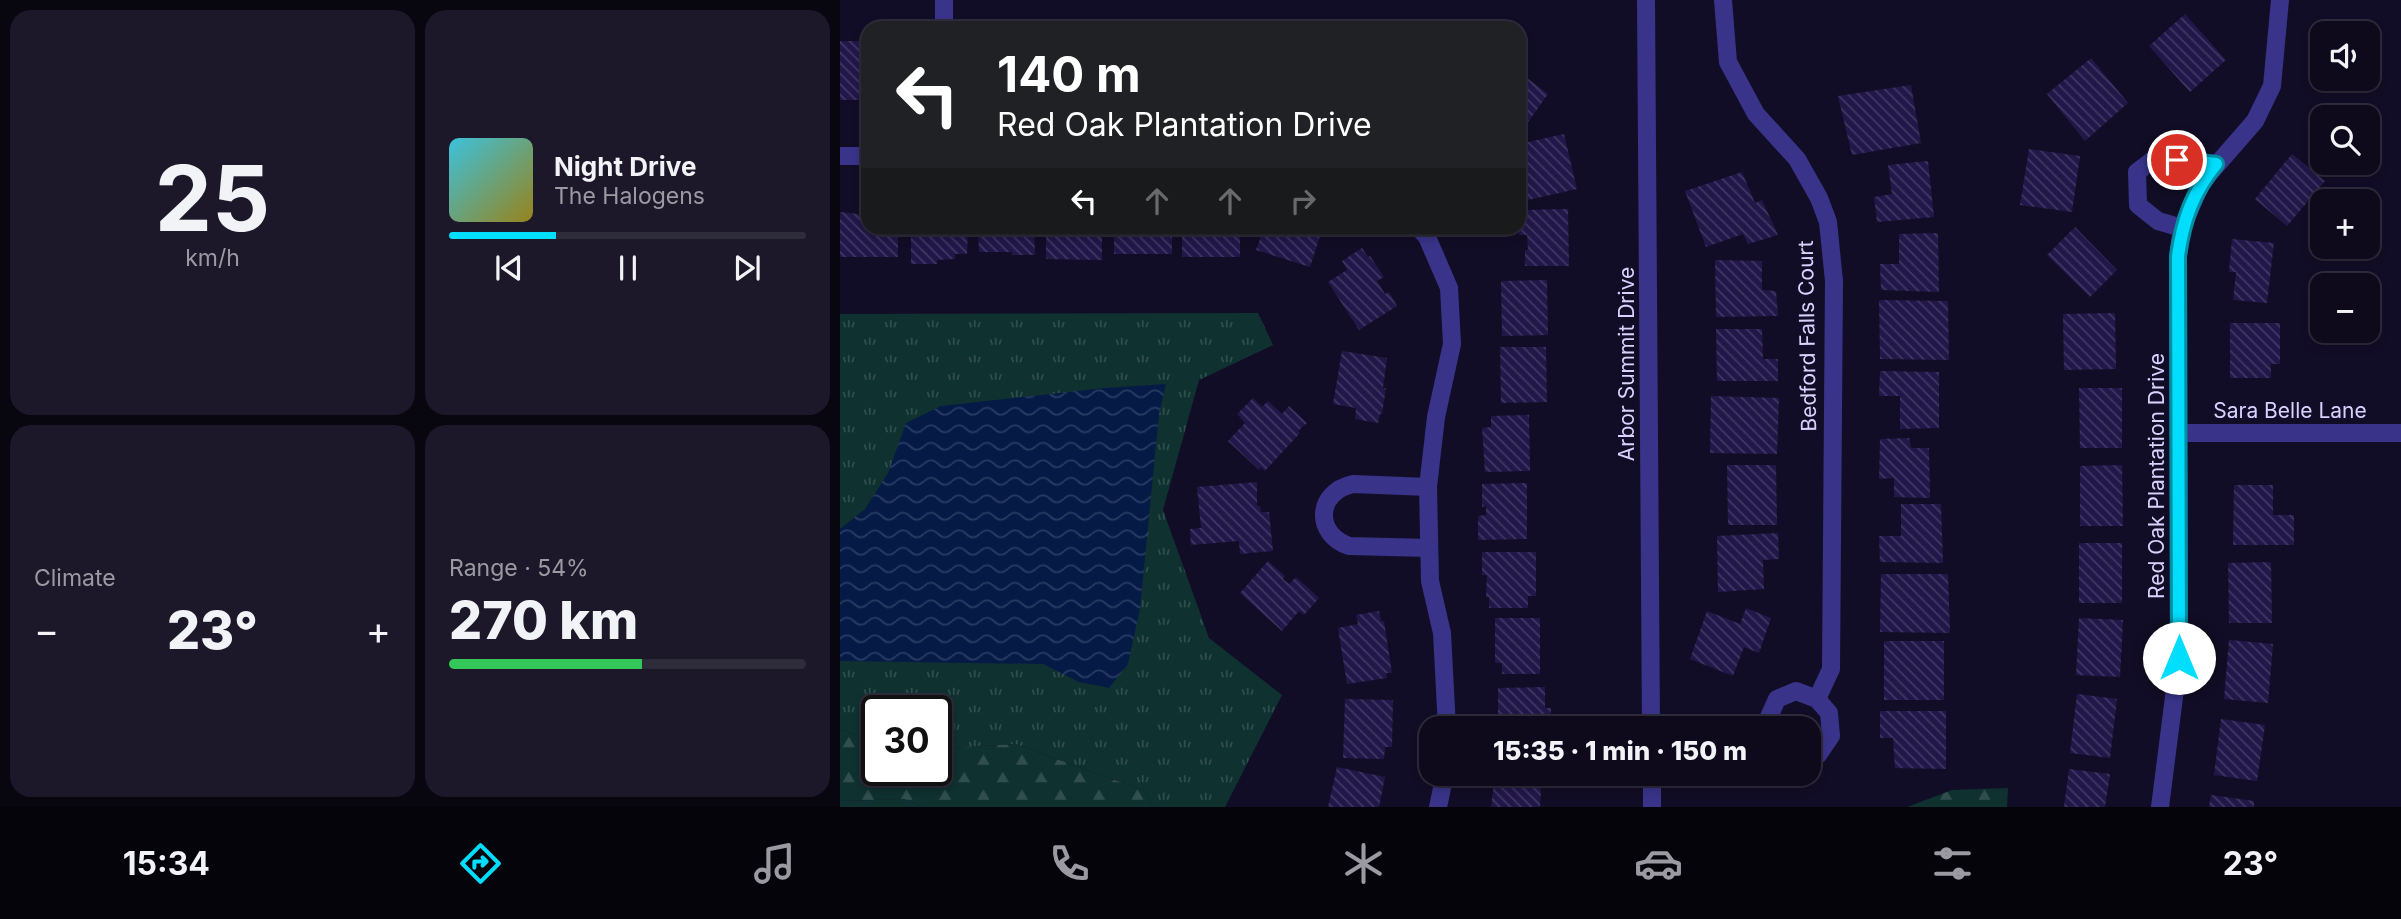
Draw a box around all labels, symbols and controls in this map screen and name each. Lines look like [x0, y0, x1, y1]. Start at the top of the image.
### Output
map controls [2310, 21, 2380, 343]
button: sound [2310, 21, 2380, 91]
text: 140 m [997, 45, 1141, 104]
icon: left [882, 49, 973, 140]
text: Red Oak Plantation Drive [997, 105, 1372, 144]
button: search [2310, 105, 2380, 175]
pin [2147, 130, 2207, 190]
icon: arrive [2158, 141, 2196, 179]
text: 25 [155, 143, 270, 253]
text: Night Drive [554, 151, 696, 182]
text: The Halogens [554, 182, 705, 210]
icon: left [1065, 182, 1103, 220]
icon: ahead [1138, 182, 1176, 220]
icon: ahead [1211, 182, 1249, 220]
icon: right [1284, 182, 1322, 220]
button: + [2310, 189, 2380, 259]
street label: Bedford Falls Court [1793, 240, 1821, 432]
text: km/h [185, 244, 240, 272]
icon: previous [490, 249, 528, 287]
icon: pause [609, 249, 647, 287]
icon: next [728, 249, 766, 287]
street label: Arbor Summit Drive [1614, 267, 1639, 461]
button: − [2310, 273, 2380, 343]
street label: Red Oak Plantation Drive [2144, 353, 2169, 599]
street label: Sara Belle Lane [2213, 398, 2367, 423]
text: Range · 54% [449, 554, 589, 582]
text: Climate [34, 564, 116, 592]
text: 270 km [449, 589, 638, 652]
text: 23° [167, 599, 258, 662]
text: − [34, 607, 59, 653]
text: + [366, 607, 391, 653]
position arrow [2142, 621, 2216, 695]
speed limit sign: 30 [861, 695, 952, 786]
text: 15:35 · 1 min · 150 m [1493, 735, 1747, 766]
icon: directions [456, 839, 505, 888]
icon: music [750, 839, 799, 888]
icon: phone [1045, 839, 1094, 888]
icon: climate [1339, 839, 1388, 888]
icon: car [1634, 839, 1683, 888]
icon: filters [1928, 839, 1977, 888]
text: 15:34 [123, 844, 210, 883]
text: 23° [2223, 844, 2278, 883]

